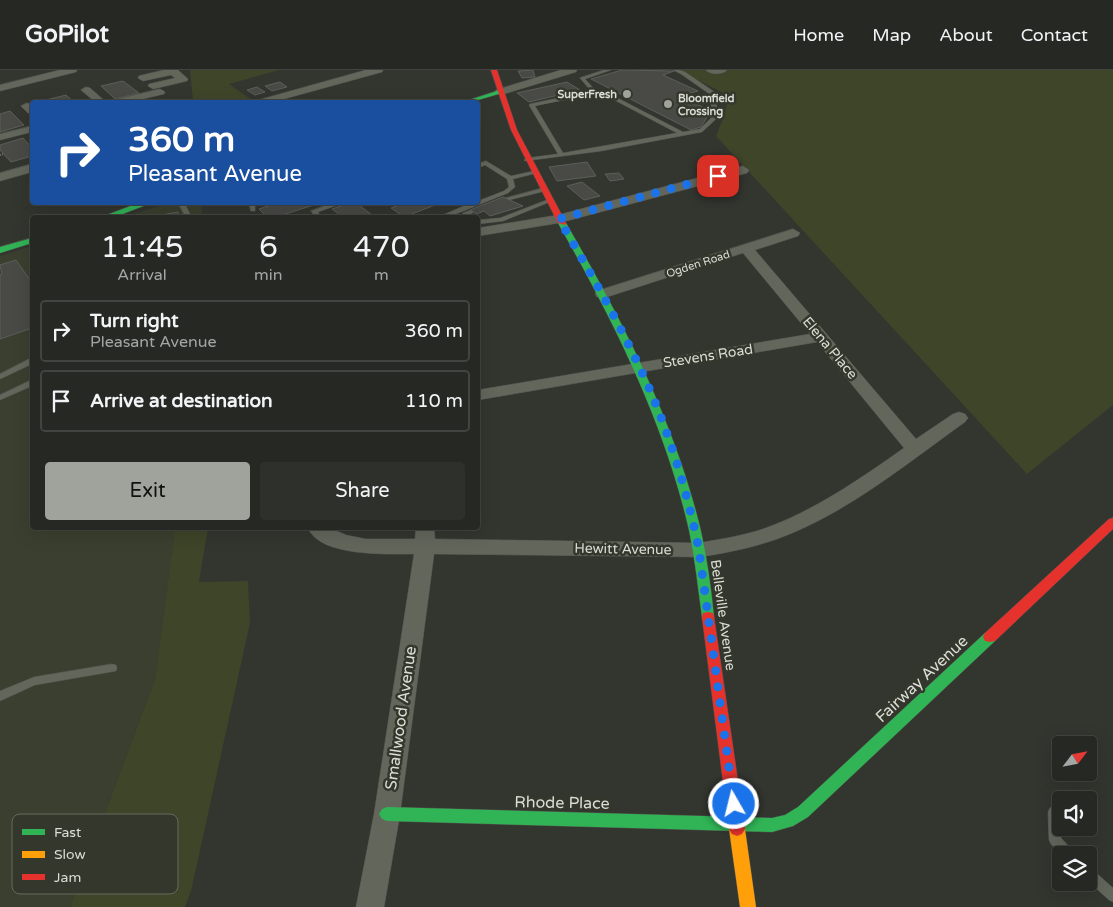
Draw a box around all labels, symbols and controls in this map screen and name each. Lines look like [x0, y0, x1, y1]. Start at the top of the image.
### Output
text: GoPilot [25, 20, 109, 49]
text: Home [793, 24, 844, 46]
text: Map [872, 24, 911, 46]
text: About [939, 24, 993, 46]
text: Contact [1021, 24, 1088, 46]
place label: SuperFresh [558, 88, 617, 102]
marker: SuperFresh [621, 88, 633, 100]
place label: Bloomfield Crossing [678, 92, 735, 119]
marker: Bloomfield Crossing [662, 98, 674, 110]
text: 360 m [128, 119, 235, 161]
icon: right [45, 120, 110, 185]
pin [697, 155, 739, 197]
text: Pleasant Avenue [128, 161, 302, 187]
icon: arrive [704, 162, 732, 190]
text: 11:45 [100, 229, 184, 266]
text: 6 [259, 229, 278, 266]
text: 470 [353, 229, 410, 266]
street label: Ogden Road [665, 248, 731, 280]
text: Arrival [117, 265, 167, 285]
text: min [254, 265, 283, 285]
text: m [374, 265, 389, 285]
text: Turn right [90, 310, 178, 332]
street label: Elena Place [799, 313, 861, 383]
icon: right [47, 317, 75, 345]
text: 360 m [405, 320, 463, 342]
text: Pleasant Avenue [90, 332, 216, 352]
street label: Stevens Road [662, 341, 754, 371]
icon: arrive [47, 387, 75, 415]
text: Arrive at destination [90, 390, 273, 412]
text: 110 m [405, 390, 463, 412]
button: Exit [45, 462, 250, 520]
button: Share [260, 462, 465, 520]
street label: Hewitt Avenue [574, 540, 672, 558]
street label: Belleville Avenue [707, 558, 739, 672]
street label: Fairway Avenue [872, 631, 972, 727]
street label: Smallwood Avenue [381, 645, 421, 791]
north arrow [1052, 736, 1098, 781]
map controls [1052, 736, 1097, 891]
position arrow [707, 777, 759, 829]
button: sound [1052, 791, 1097, 836]
street label: Rhode Place [514, 792, 610, 814]
legend [12, 814, 178, 894]
text: Fast [54, 824, 82, 841]
text: Slow [54, 846, 86, 863]
button: layers [1052, 846, 1097, 891]
text: Jam [54, 869, 81, 886]

